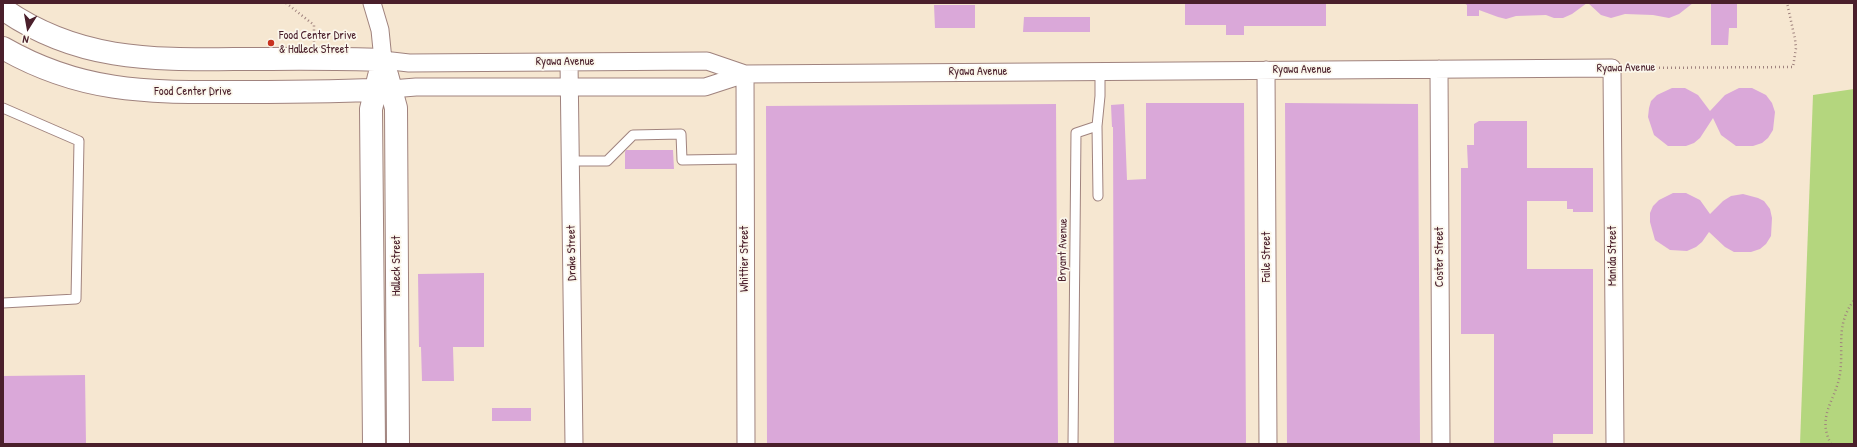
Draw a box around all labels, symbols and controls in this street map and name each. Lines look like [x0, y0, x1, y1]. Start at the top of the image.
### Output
north arrow [8, 8, 48, 48]
place label: Food Center Drive & Halleck Street [279, 29, 356, 57]
text: N [22, 32, 30, 47]
marker: Food Center Drive & Halleck Street [266, 38, 276, 48]
street label: Ryawa Avenue [536, 55, 594, 69]
street label: Ryawa Avenue [1597, 60, 1655, 76]
street label: Ryawa Avenue [1273, 63, 1331, 77]
street label: Ryawa Avenue [949, 65, 1007, 79]
street label: Food Center Drive [154, 85, 232, 99]
street label: Bryant Avenue [1055, 218, 1071, 282]
street label: Drake Street [564, 225, 580, 281]
street label: Whittier Street [738, 226, 752, 292]
street label: Manida Street [1606, 226, 1620, 286]
street label: Coster Street [1433, 227, 1447, 287]
street label: Faile Street [1260, 232, 1274, 282]
street label: Halleck Street [390, 236, 404, 296]

